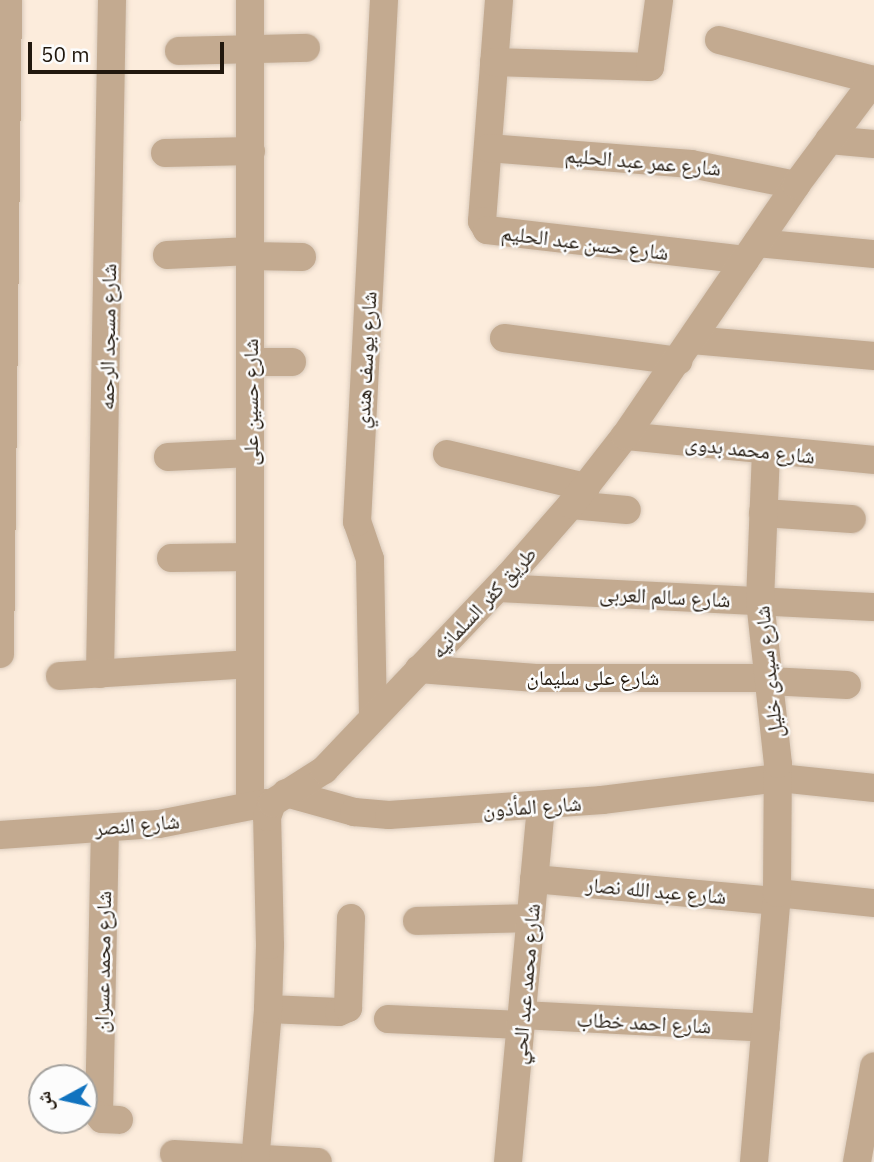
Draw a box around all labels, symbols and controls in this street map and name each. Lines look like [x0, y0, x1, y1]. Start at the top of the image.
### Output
scale bar [32, 28, 228, 72]
text: 50 m [41, 40, 90, 68]
street label: شارع عمر عبد الحليم [564, 142, 722, 180]
street label: شارع حسن عبد الحليم [500, 219, 670, 265]
street label: شارع مسجد الرحمه [93, 263, 121, 411]
street label: شارع يوسف هندي [349, 291, 381, 429]
street label: شارع حسين على [237, 338, 263, 466]
street label: شارع محمد بدوى [684, 430, 816, 468]
street label: طريق كفر السلمانيه [425, 541, 541, 663]
street label: شارع سالم العربى [599, 580, 731, 612]
street label: شارع سيدى خليل [749, 605, 787, 739]
street label: شارع على سليمان [527, 664, 659, 690]
street label: شارع المأذون [482, 790, 582, 822]
street label: شارع النصر [93, 808, 181, 840]
street label: شارع عبد الله نصار [585, 871, 727, 909]
street label: شارع محمد عسران [88, 891, 116, 1033]
street label: شارع محمد عبد الحي [505, 902, 545, 1066]
street label: شارع احمد خطاب [576, 1006, 712, 1038]
north arrow [28, 1064, 98, 1134]
text: ش [31, 1090, 57, 1113]

